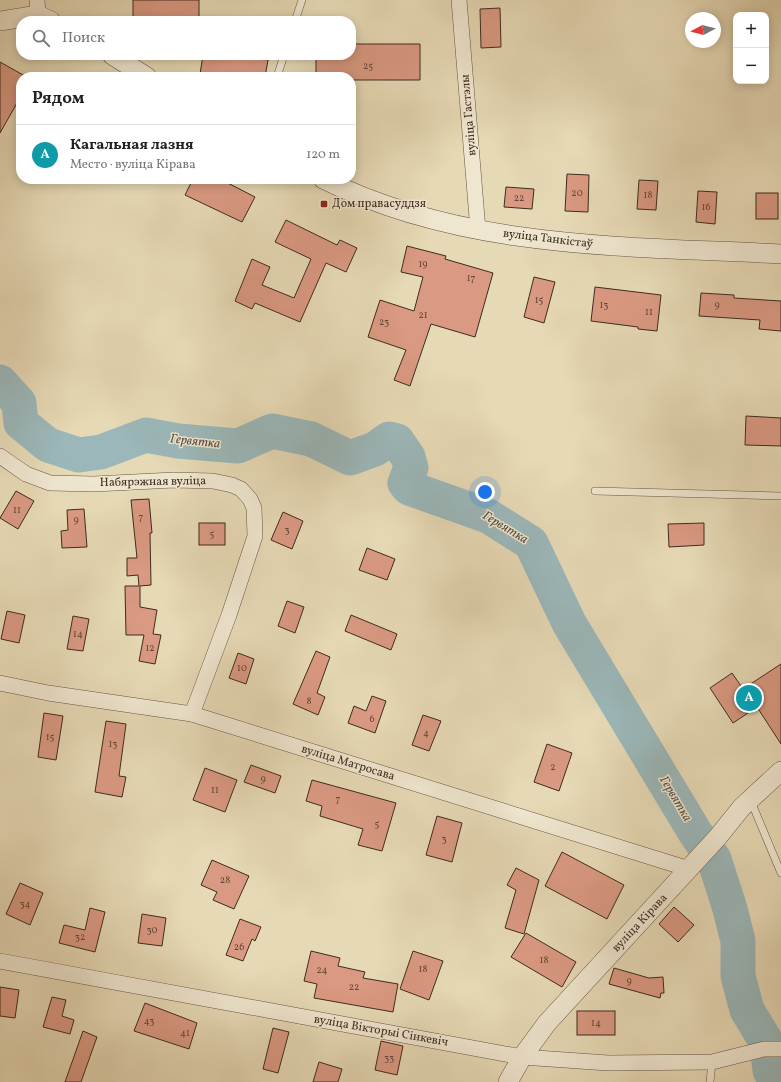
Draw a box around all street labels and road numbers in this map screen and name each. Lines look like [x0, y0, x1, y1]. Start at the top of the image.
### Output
street label: вуліца Гастэлы [457, 73, 481, 156]
street label: вуліца Танкістаў [502, 226, 594, 253]
street label: Набярэжная вуліца [100, 473, 206, 491]
street label: вуліца Матросава [299, 741, 397, 785]
street label: вуліца Кірава [609, 890, 671, 956]
street label: вуліца Вікторыі Сінкевіч [313, 1011, 450, 1051]

